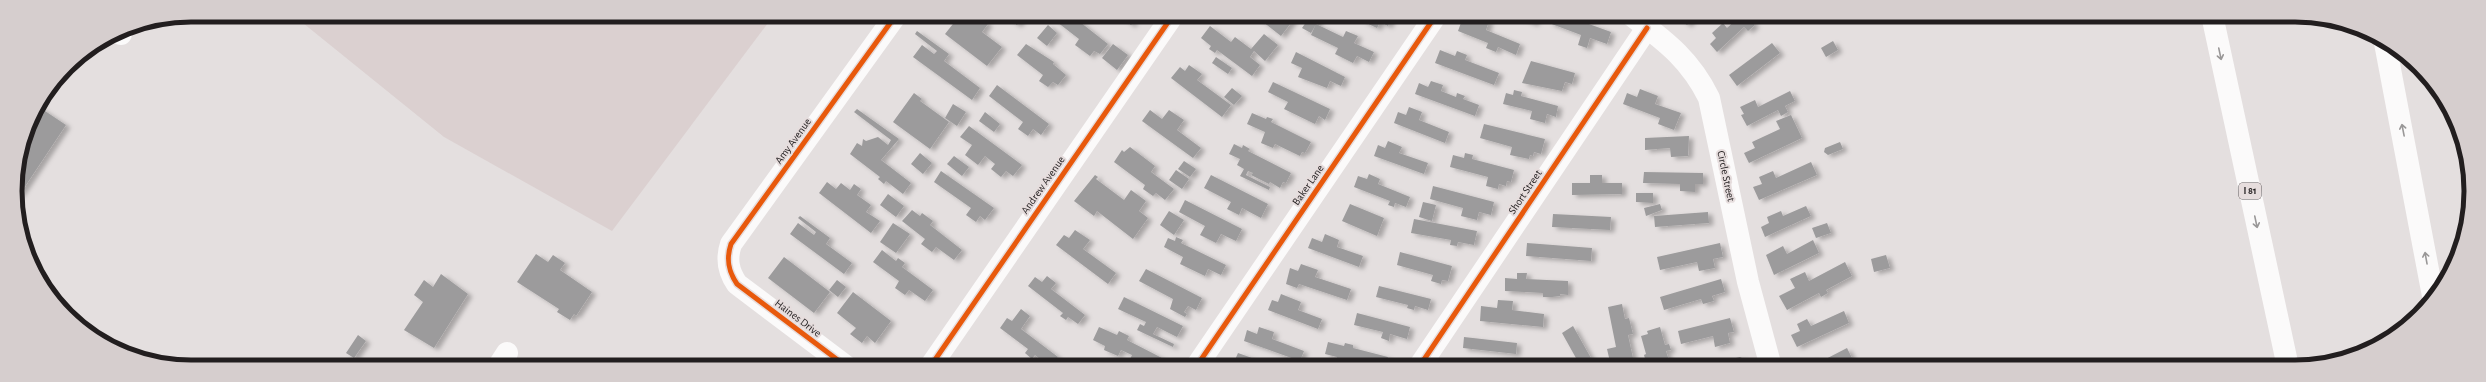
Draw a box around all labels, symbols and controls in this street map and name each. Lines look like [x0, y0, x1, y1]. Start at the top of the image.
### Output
one-way arrow [2217, 47, 2225, 60]
street label: Amy Avenue [773, 116, 813, 166]
one-way arrow [2398, 124, 2406, 137]
street label: Circle Street [1715, 150, 1737, 203]
street label: Andrew Avenue [1019, 154, 1067, 216]
street label: Baker Lane [1290, 163, 1326, 207]
street label: Short Street [1506, 167, 1544, 216]
road number: I 81 [2239, 183, 2261, 199]
one-way arrow [2253, 215, 2261, 228]
one-way arrow [2422, 252, 2430, 265]
street label: Haines Drive [773, 297, 823, 339]

